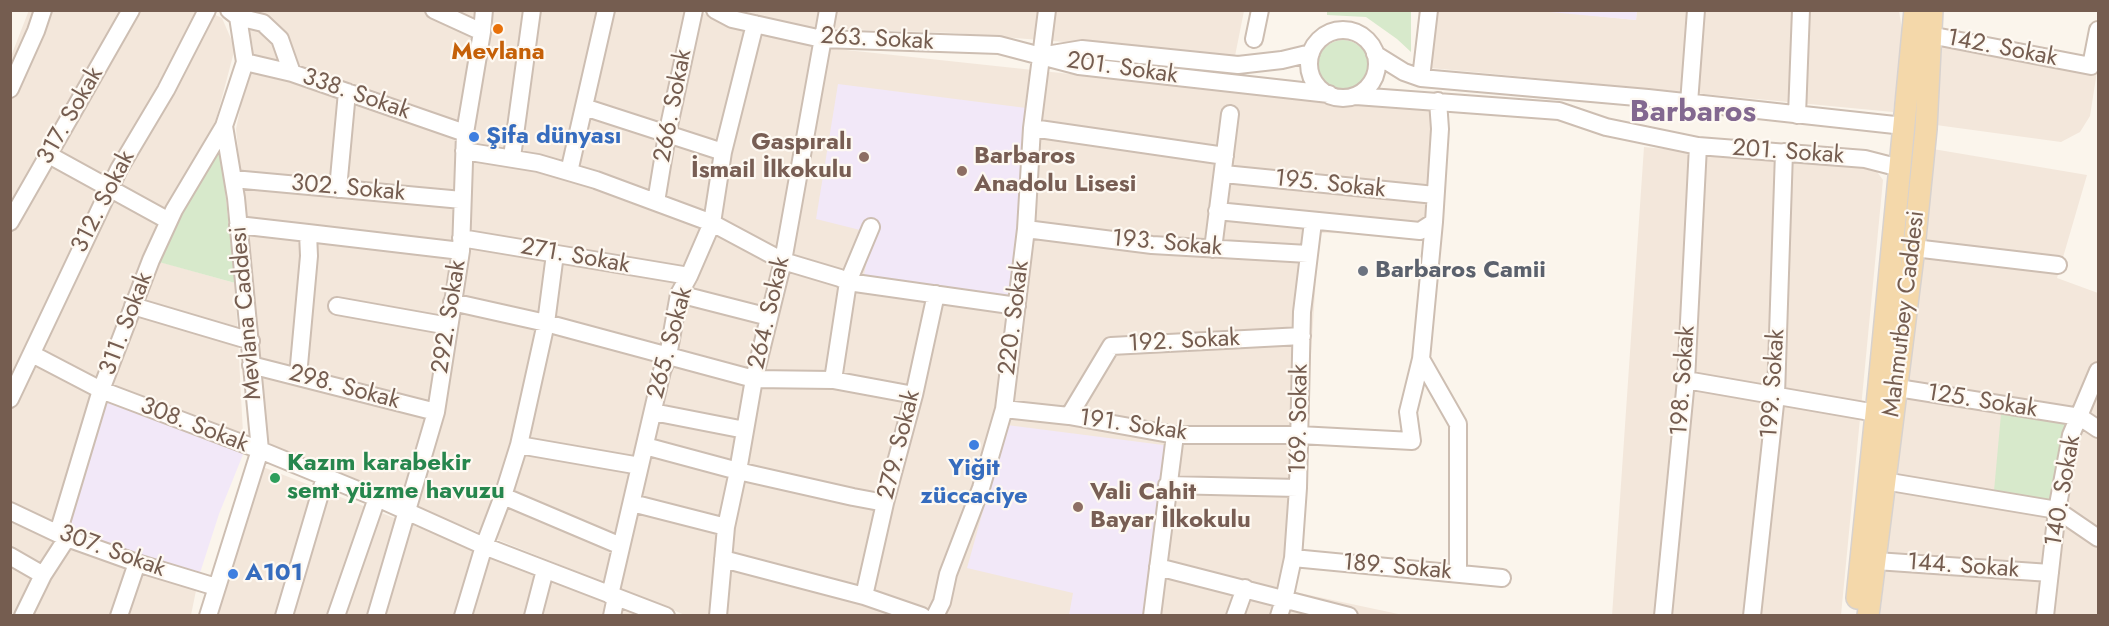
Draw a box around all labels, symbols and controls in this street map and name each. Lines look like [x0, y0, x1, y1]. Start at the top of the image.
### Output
marker: Mevlana [491, 22, 505, 36]
street label: 263. Sokak [820, 23, 934, 57]
street label: 142. Sokak [1944, 24, 2060, 74]
place label: Mevlana [451, 39, 545, 67]
street label: 266. Sokak [649, 47, 699, 165]
street label: 201. Sokak [1064, 47, 1180, 91]
street label: 317. Sokak [32, 62, 110, 170]
street label: 338. Sokak [298, 63, 414, 127]
district label: Barbaros [1630, 96, 1756, 132]
place label: Şifa dünyası [486, 123, 621, 151]
place label: Gaspıralı İsmail İlkokulu [691, 129, 852, 185]
marker: Şifa dünyası [467, 130, 481, 144]
street label: 201. Sokak [1731, 135, 1845, 171]
place label: Barbaros Anadolu Lisesi [974, 143, 1136, 199]
street label: 312. Sokak [66, 146, 142, 258]
marker: Gaspıralı İsmail İlkokulu [857, 150, 871, 164]
marker: Barbaros Anadolu Lisesi [955, 164, 969, 178]
street label: 195. Sokak [1273, 165, 1387, 205]
street label: 302. Sokak [290, 170, 406, 208]
street label: Mahmutbey Caddesi [1878, 209, 1932, 419]
street label: Mevlana Caddesi [225, 225, 269, 401]
street label: 193. Sokak [1111, 225, 1223, 263]
street label: 271. Sokak [518, 233, 632, 281]
street label: 264. Sokak [743, 254, 797, 372]
place label: Barbaros Camii [1375, 257, 1546, 285]
street label: 292. Sokak [427, 258, 473, 376]
street label: 220. Sokak [994, 259, 1036, 377]
marker: Barbaros Camii [1356, 264, 1370, 278]
street label: 311. Sokak [94, 268, 160, 380]
street label: 265. Sokak [642, 284, 700, 402]
street label: 192. Sokak [1128, 325, 1240, 359]
street label: 198. Sokak [1666, 325, 1702, 437]
street label: 199. Sokak [1756, 328, 1792, 440]
street label: 298. Sokak [285, 359, 403, 417]
street label: 169. Sokak [1285, 364, 1315, 474]
street label: 125. Sokak [1925, 379, 2039, 425]
street label: 279. Sokak [873, 387, 927, 503]
street label: 308. Sokak [136, 392, 252, 460]
street label: 191. Sokak [1077, 404, 1189, 448]
street label: 140. Sokak [2040, 433, 2088, 549]
marker: Yiğit züccaciye [967, 438, 981, 452]
place label: Kazım karabekir semt yüzme havuzu [287, 450, 505, 506]
place label: Yiğit züccaciye [920, 455, 1028, 511]
marker: Kazım karabekir semt yüzme havuzu [268, 471, 282, 485]
place label: Vali Cahit Bayar İlkokulu [1090, 479, 1251, 535]
marker: Vali Cahit Bayar İlkokulu [1071, 500, 1085, 514]
street label: 307. Sokak [55, 519, 169, 585]
street label: 189. Sokak [1341, 549, 1453, 587]
street label: 144. Sokak [1906, 549, 2020, 585]
place label: A101 [245, 560, 303, 588]
marker: A101 [226, 567, 240, 581]

